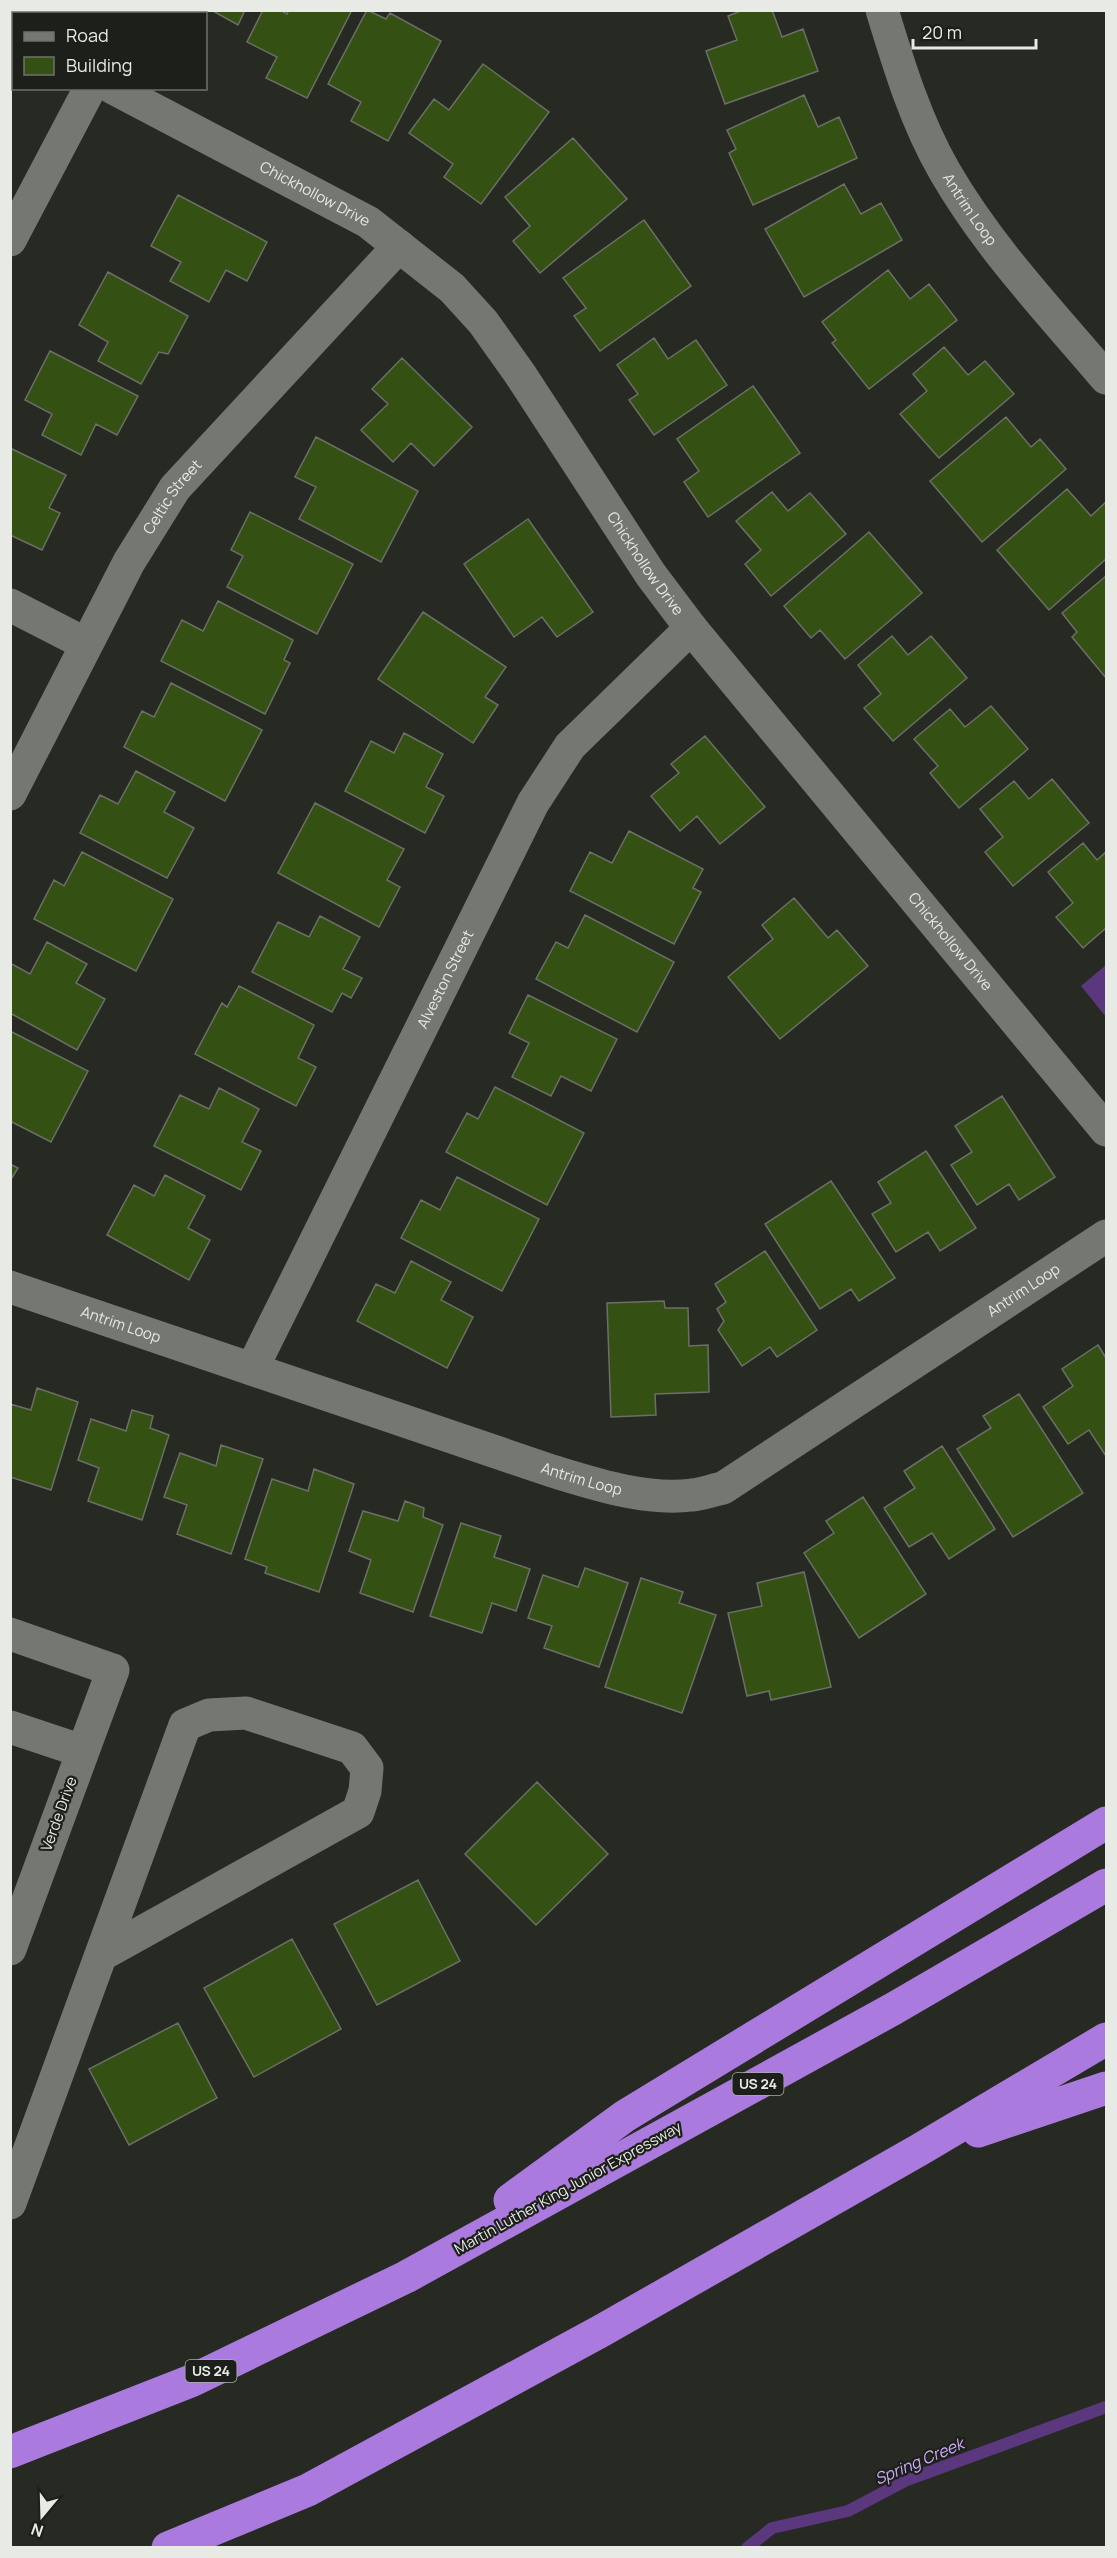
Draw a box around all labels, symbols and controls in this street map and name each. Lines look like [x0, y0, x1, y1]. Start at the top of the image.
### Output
legend [12, 12, 207, 90]
scale bar [913, 12, 1036, 50]
text: 20 m [922, 20, 962, 44]
text: Road [66, 23, 109, 47]
text: Building [66, 53, 132, 77]
street label: Chickhollow Drive [256, 156, 374, 231]
street label: Antrim Loop [938, 169, 1002, 250]
street label: Celtic Street [138, 455, 206, 538]
street label: Chickhollow Drive [602, 507, 689, 620]
street label: Chickhollow Drive [904, 888, 998, 995]
street label: Alveston Street [412, 926, 478, 1032]
street label: Antrim Loop [983, 1258, 1064, 1322]
street label: Antrim Loop [78, 1301, 164, 1348]
street label: Antrim Loop [538, 1457, 624, 1500]
street label: Verde Drive [35, 1773, 82, 1854]
road number: US 24 [732, 2073, 783, 2095]
street label: Martin Luther King Junior Expressway [450, 2116, 685, 2259]
road number: US 24 [186, 2360, 236, 2382]
water label: Spring Creek [871, 2432, 969, 2490]
north arrow [12, 2486, 72, 2546]
text: N [28, 2518, 46, 2542]

